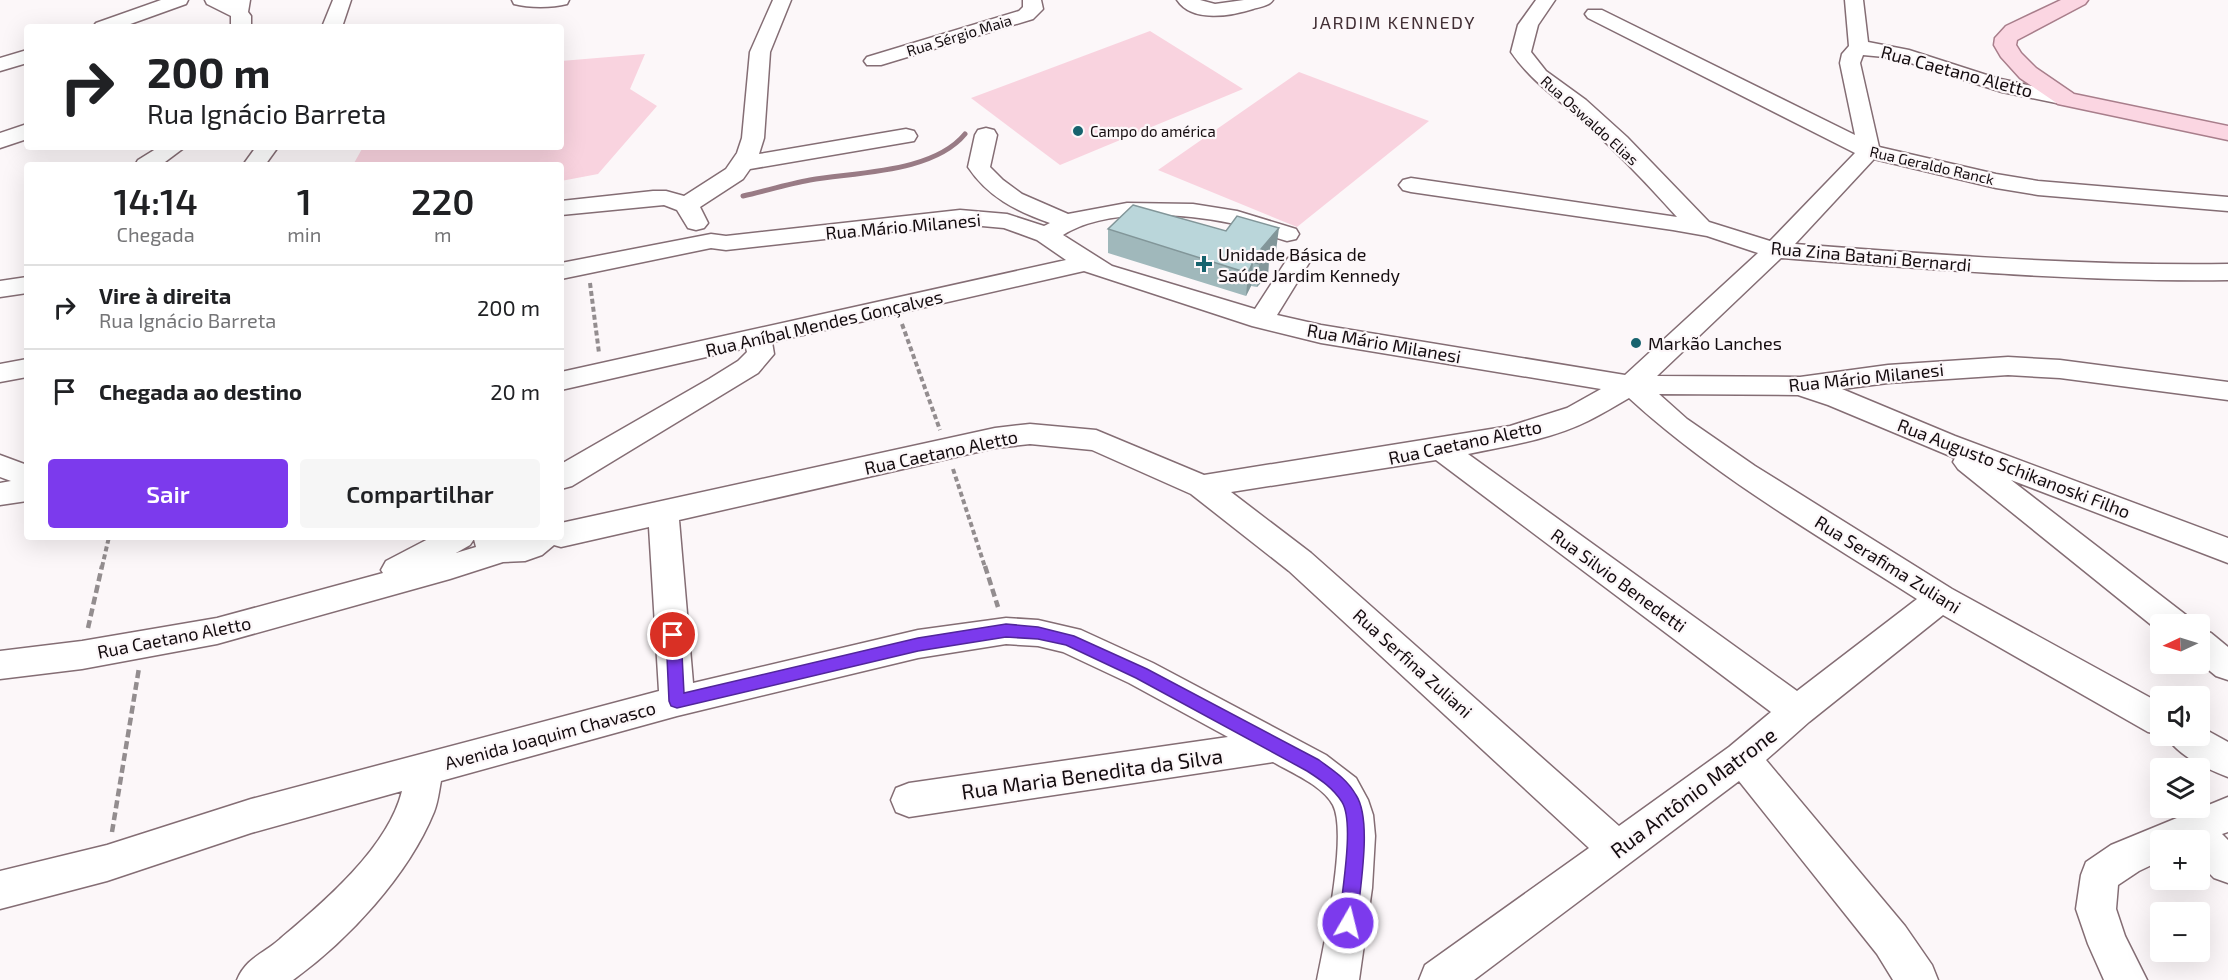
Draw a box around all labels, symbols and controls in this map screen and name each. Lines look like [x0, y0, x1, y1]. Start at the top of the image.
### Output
street label: Rua Sérgio Maia [904, 10, 1014, 60]
district label: JARDIM KENNEDY [1312, 11, 1476, 33]
street label: Rua Caetano Aletto [1879, 40, 2035, 102]
text: 200 m [147, 46, 270, 96]
icon: right [48, 48, 126, 126]
street label: Rua Oswaldo Elias [1538, 72, 1642, 168]
text: Rua Ignácio Barreta [147, 97, 386, 129]
place label: Campo do américa [1090, 122, 1216, 140]
marker: Campo do américa [1071, 124, 1085, 138]
street label: Rua Geraldo Ranck [1868, 142, 1996, 188]
text: 14:14 [114, 179, 198, 222]
text: 1 [297, 179, 312, 222]
text: 220 [411, 179, 474, 222]
street label: Rua Mário Milanesi [824, 208, 982, 244]
text: Chegada [117, 222, 195, 246]
text: min [287, 222, 321, 246]
text: m [434, 222, 451, 246]
street label: Rua Zina Batani Bernardi [1770, 236, 1972, 276]
place label: Unidade Básica de Saúde Jardim Kennedy [1218, 243, 1400, 286]
marker: Unidade Básica de Saúde Jardim Kennedy [1195, 255, 1213, 273]
text: Vire à direita [99, 282, 231, 308]
street label: Rua Aníbal Mendes Gonçalves [703, 285, 945, 362]
icon: right [48, 291, 81, 324]
text: 200 m [477, 294, 540, 320]
text: Rua Ignácio Barreta [99, 308, 276, 332]
street label: Rua Mário Milanesi [1305, 319, 1463, 367]
place label: Markão Lanches [1648, 332, 1782, 354]
marker: Markão Lanches [1629, 336, 1643, 350]
street label: Rua Mário Milanesi [1787, 358, 1945, 396]
icon: arrive [48, 375, 81, 408]
text: Chegada ao destino [99, 378, 302, 404]
text: 20 m [490, 378, 540, 404]
street label: Rua Augusto Schikanoski Filho [1895, 413, 2133, 523]
street label: Rua Caetano Aletto [1386, 415, 1544, 469]
street label: Rua Caetano Aletto [862, 425, 1020, 479]
button: Sair [48, 459, 288, 528]
button: Compartilhar [300, 459, 540, 528]
street label: Rua Serafima Zuliani [1811, 510, 1965, 618]
street label: Rua Silvio Benedetti [1547, 523, 1691, 637]
street label: Rua Serfina Zuliani [1349, 604, 1477, 722]
pin [647, 609, 698, 660]
street label: Rua Caetano Aletto [95, 611, 253, 663]
north arrow [2150, 614, 2210, 674]
map controls [2150, 614, 2210, 962]
icon: arrive [656, 618, 689, 651]
button: sound [2150, 686, 2210, 746]
street label: Avenida Joaquim Chavasco [442, 696, 658, 774]
street label: Rua Antônio Matrone [1605, 721, 1781, 863]
street label: Rua Maria Benedita da Silva [960, 742, 1224, 804]
button: layers [2150, 758, 2210, 818]
button: + [2150, 830, 2210, 890]
position arrow [1316, 891, 1380, 955]
button: − [2150, 902, 2210, 962]

